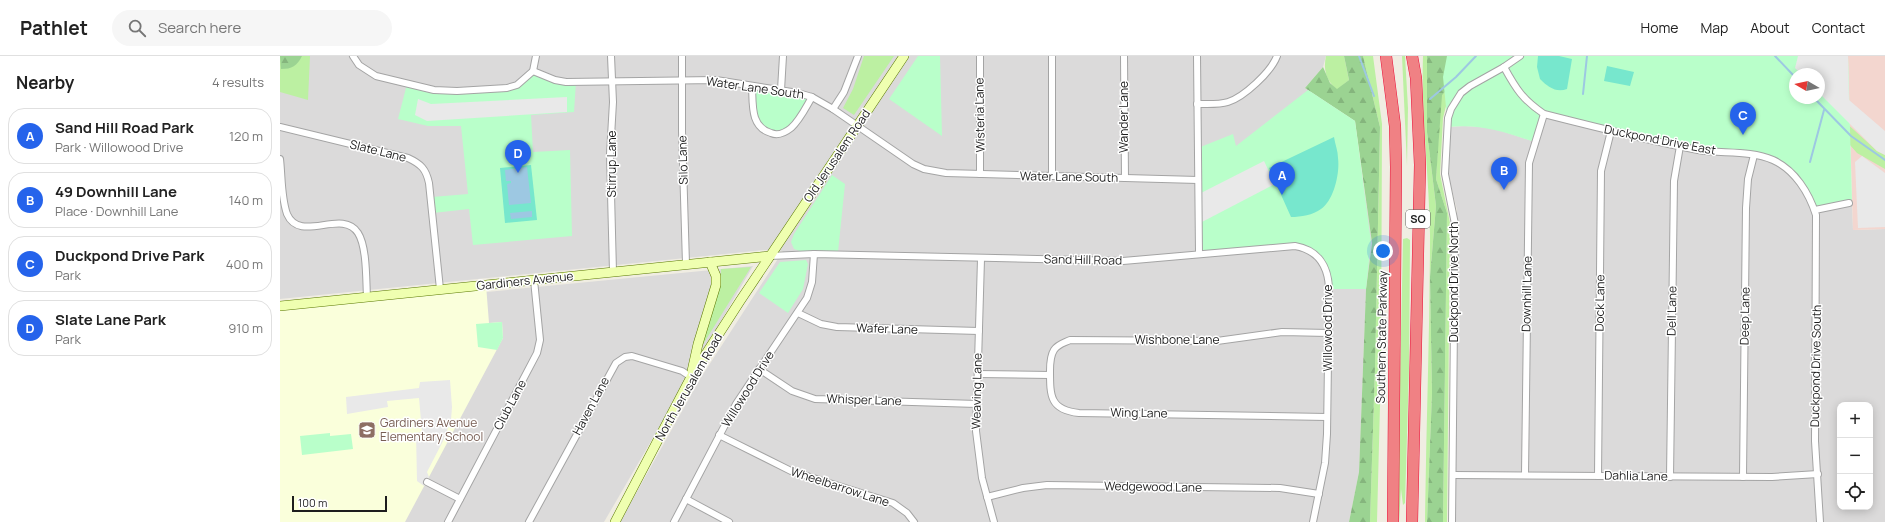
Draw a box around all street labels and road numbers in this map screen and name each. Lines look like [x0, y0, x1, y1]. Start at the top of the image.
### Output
street label: Water Lane South [705, 72, 805, 103]
street label: Wisteria Lane [970, 77, 989, 153]
street label: Wander Lane [1115, 81, 1132, 153]
street label: Old Jerusalem Road [799, 106, 874, 206]
street label: Duckpond Drive East [1603, 120, 1718, 159]
street label: Stirrup Lane [603, 130, 620, 198]
street label: Slate Lane [348, 135, 408, 166]
street label: Silo Lane [673, 135, 692, 185]
street label: Water Lane South [1020, 167, 1118, 186]
road number: SO [1406, 210, 1430, 228]
street label: Duckpond Drive North [1445, 222, 1462, 342]
street label: Sand Hill Road [1044, 250, 1122, 269]
street label: Downhill Lane [1517, 256, 1536, 332]
street label: Gardiners Avenue [476, 267, 574, 294]
street label: Southern State Parkway [1372, 270, 1391, 403]
street label: Dock Lane [1591, 274, 1608, 332]
street label: Willowood Drive [1319, 285, 1336, 371]
street label: Dell Lane [1663, 286, 1680, 336]
street label: Deep Lane [1735, 287, 1754, 345]
street label: Duckpond Drive South [1806, 305, 1825, 427]
street label: Wafer Lane [856, 319, 918, 338]
street label: North Jerusalem Road [651, 330, 726, 444]
street label: Wishbone Lane [1135, 331, 1219, 348]
street label: Willowood Drive [717, 347, 778, 430]
street label: Weaving Lane [967, 353, 986, 429]
street label: Haven Lane [568, 374, 613, 438]
street label: Club Lane [489, 377, 530, 433]
street label: Whisper Lane [826, 390, 902, 409]
street label: Wing Lane [1110, 404, 1168, 421]
street label: Wheelbarrow Lane [789, 463, 892, 511]
street label: Dahlia Lane [1604, 466, 1668, 485]
street label: Wedgewood Lane [1104, 477, 1202, 496]

